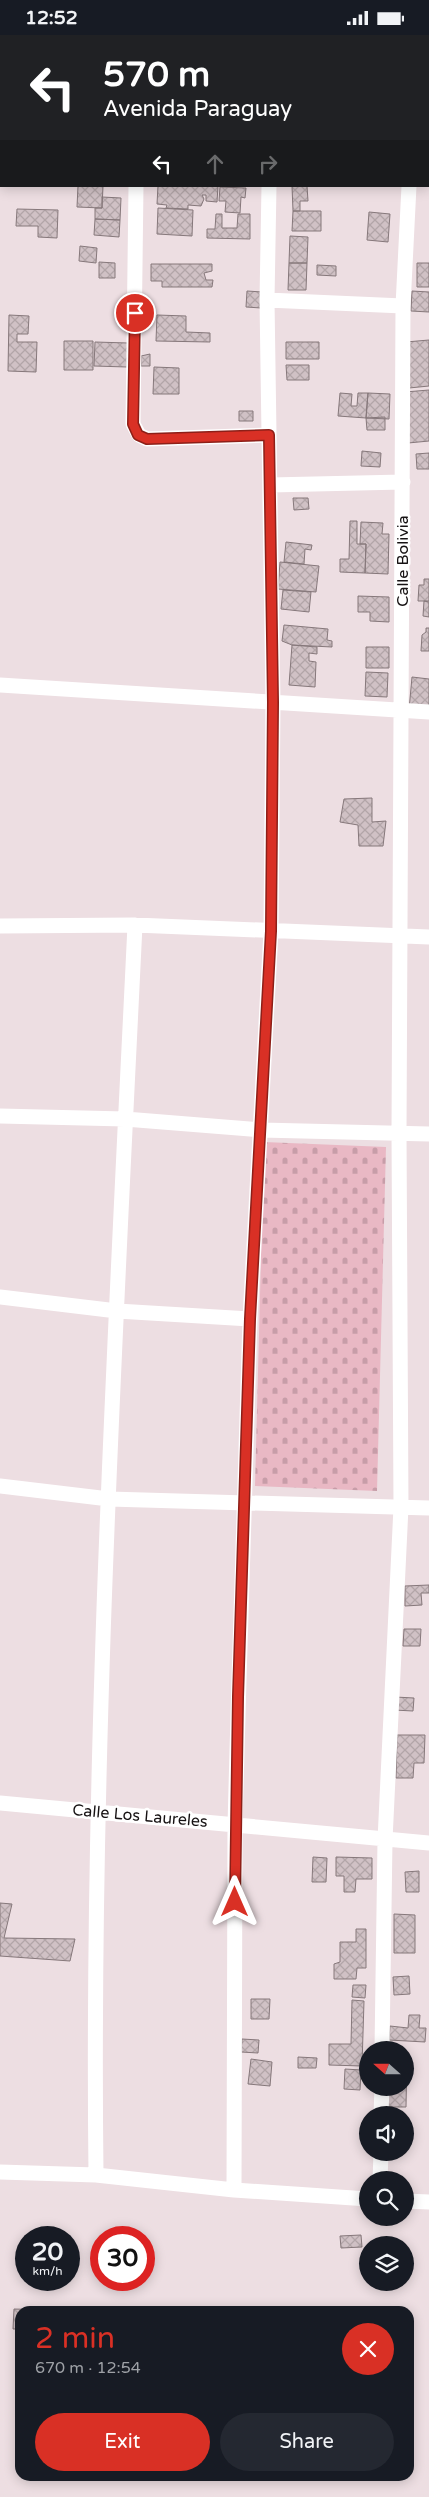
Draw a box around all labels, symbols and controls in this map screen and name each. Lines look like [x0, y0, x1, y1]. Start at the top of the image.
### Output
text: 12:52 [25, 7, 78, 29]
text: 570 m [103, 54, 210, 96]
icon: left [20, 55, 85, 120]
text: Avenida Paraguay [103, 96, 292, 122]
icon: left [148, 150, 176, 178]
icon: ahead [201, 150, 229, 178]
icon: right [254, 150, 282, 178]
pin [114, 292, 156, 334]
icon: arrive [121, 299, 149, 327]
street label: Calle Bolivia [393, 515, 413, 607]
street label: Calle Los Laureles [72, 1800, 208, 1832]
position arrow [208, 1875, 260, 1927]
north arrow [359, 2041, 414, 2096]
map controls [359, 2041, 414, 2291]
button: sound [359, 2106, 414, 2161]
button: search [359, 2171, 414, 2226]
speed limit sign: 30 [90, 2226, 155, 2291]
button: layers [359, 2236, 414, 2291]
text: 20 [32, 2237, 63, 2267]
text: km/h [32, 2264, 63, 2278]
text: 2 min [35, 2320, 115, 2357]
button: close [342, 2323, 394, 2375]
text: 670 m · 12:54 [35, 2358, 141, 2378]
button: Exit [35, 2413, 210, 2471]
button: Share [220, 2413, 394, 2471]

